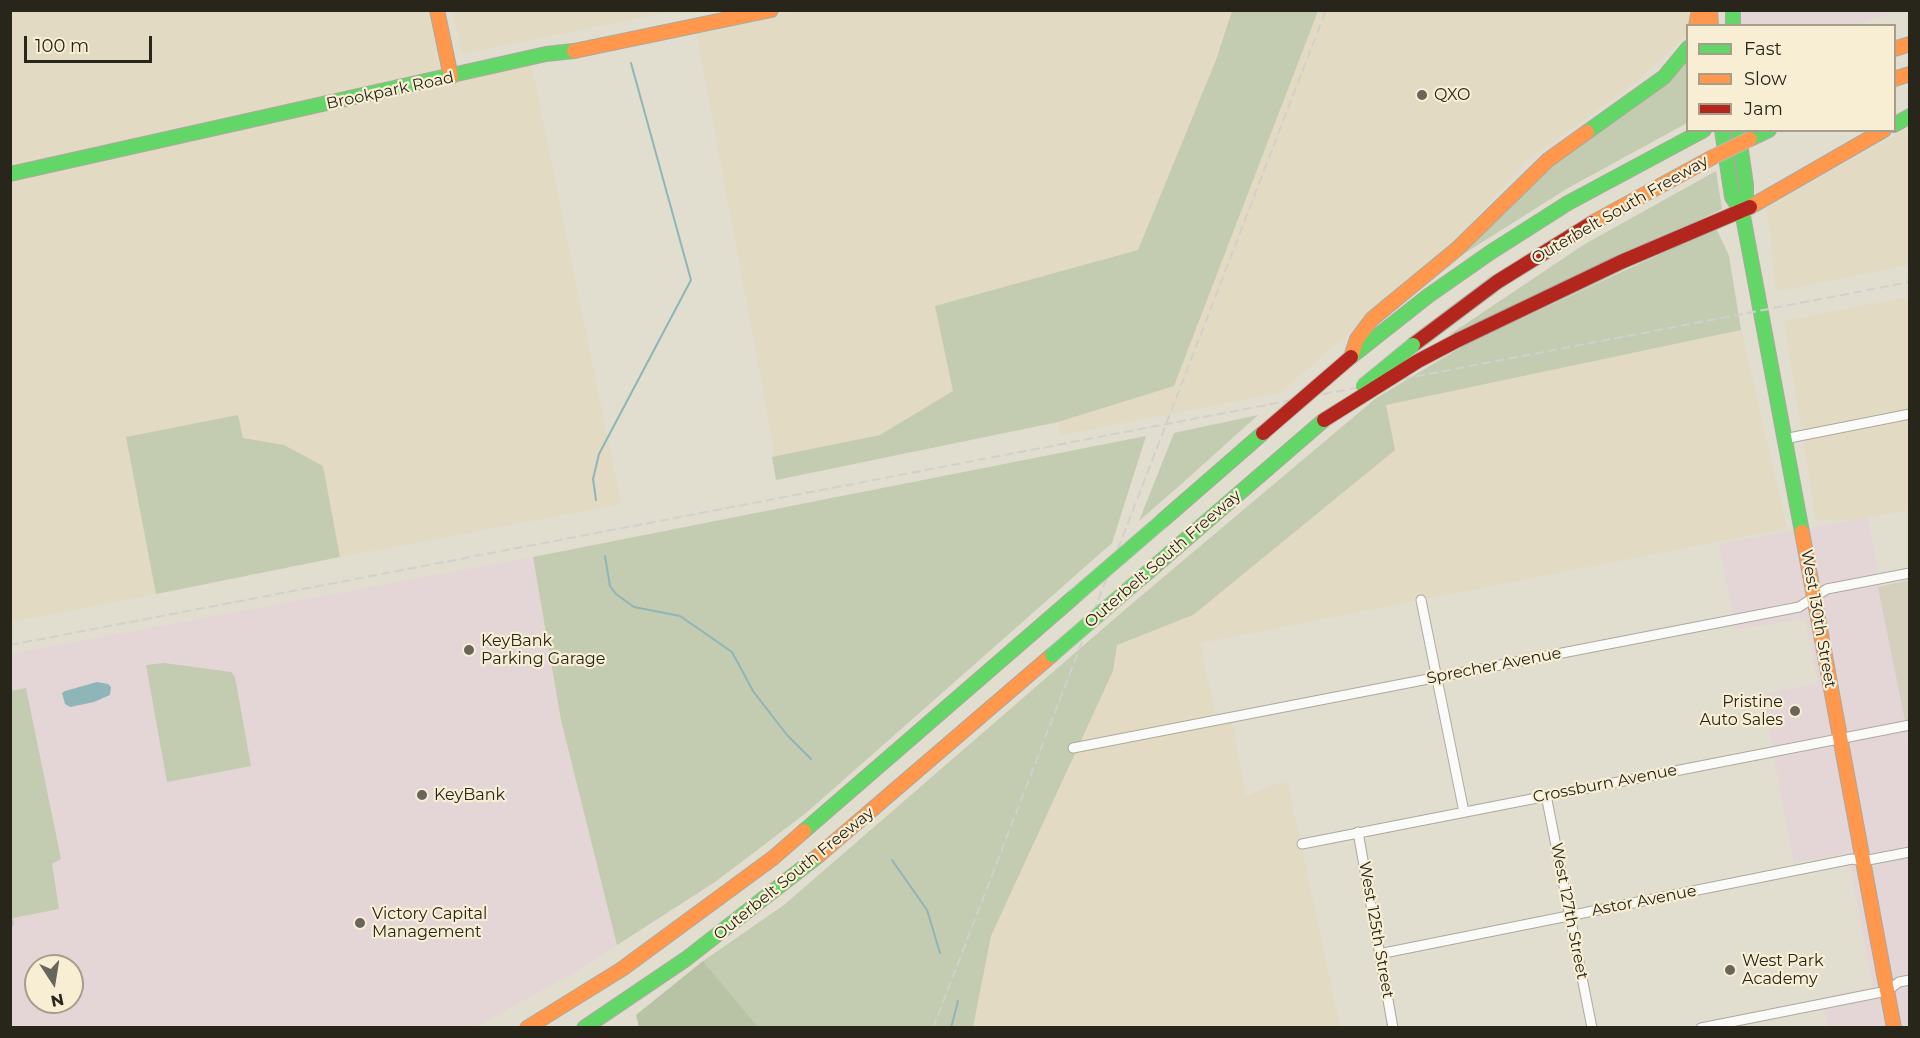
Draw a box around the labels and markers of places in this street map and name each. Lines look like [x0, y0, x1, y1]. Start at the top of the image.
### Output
place label: QXO [1434, 85, 1471, 105]
marker: QXO [1415, 88, 1429, 102]
place label: KeyBank Parking Garage [481, 631, 605, 669]
marker: KeyBank Parking Garage [462, 643, 476, 657]
place label: Pristine Auto Sales [1699, 692, 1783, 730]
marker: Pristine Auto Sales [1788, 704, 1802, 718]
place label: KeyBank [434, 785, 505, 805]
marker: KeyBank [415, 788, 429, 802]
place label: Victory Capital Management [372, 904, 487, 942]
marker: Victory Capital Management [353, 916, 367, 930]
place label: West Park Academy [1742, 951, 1824, 989]
marker: West Park Academy [1723, 963, 1737, 977]

